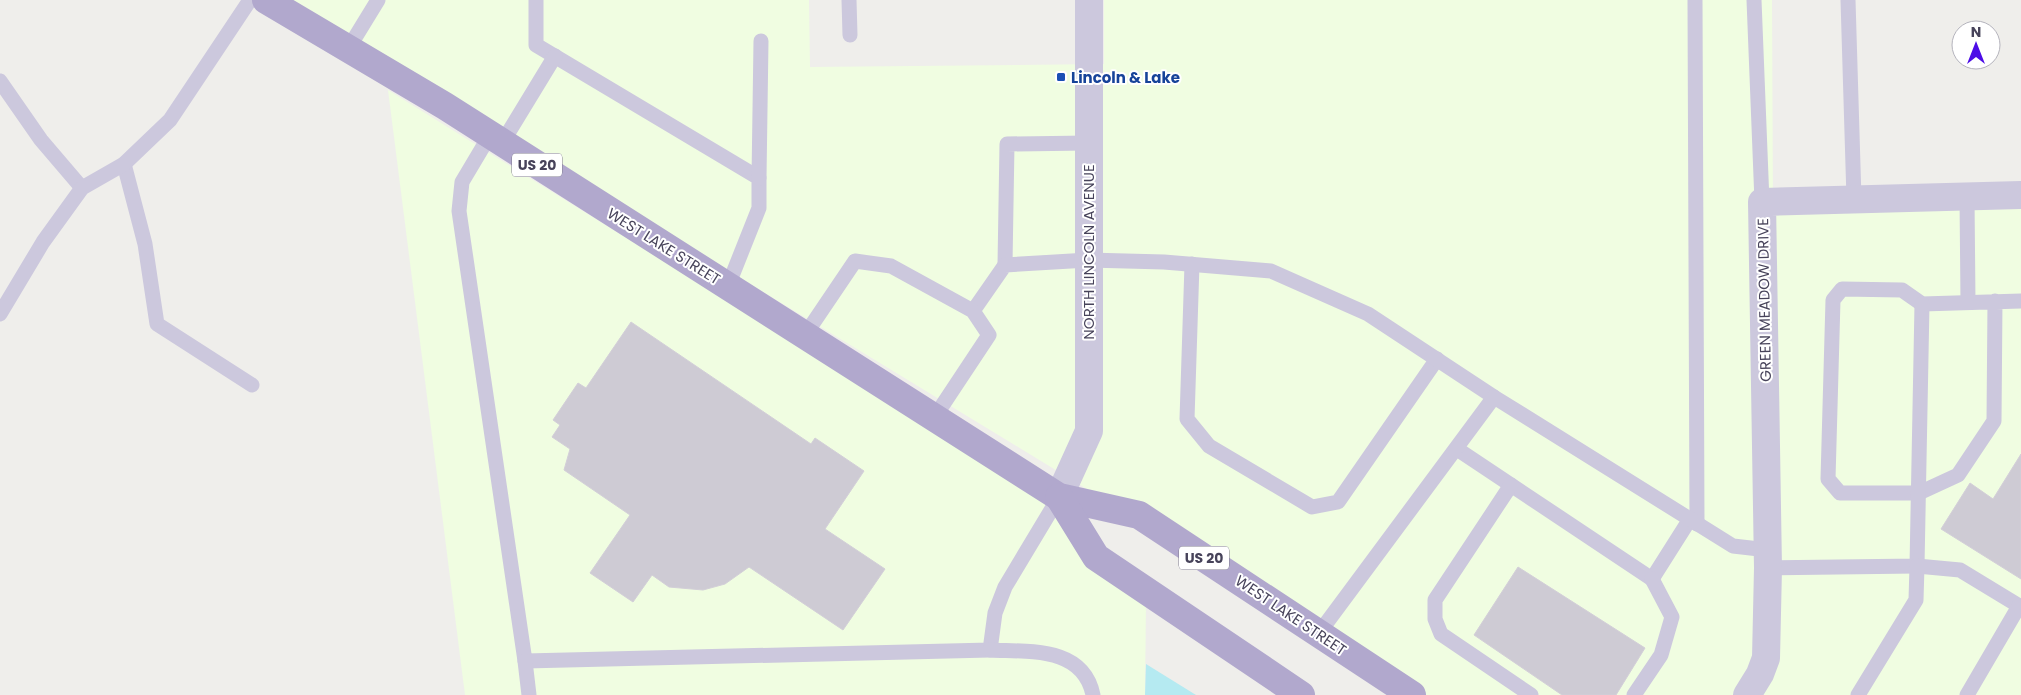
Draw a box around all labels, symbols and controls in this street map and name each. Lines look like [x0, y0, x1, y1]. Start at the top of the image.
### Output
north arrow [1951, 20, 2001, 70]
text: N [1971, 22, 1981, 42]
place label: Lincoln & Lake [1071, 67, 1180, 88]
marker: Lincoln & Lake [1055, 71, 1067, 83]
road number: US 20 [512, 154, 562, 176]
street label: NORTH LINCOLN AVENUE [1078, 164, 1099, 340]
street label: WEST LAKE STREET [603, 203, 725, 289]
street label: GREEN MEADOW DRIVE [1752, 218, 1776, 382]
road number: US 20 [1179, 546, 1229, 570]
street label: WEST LAKE STREET [1231, 570, 1351, 660]

